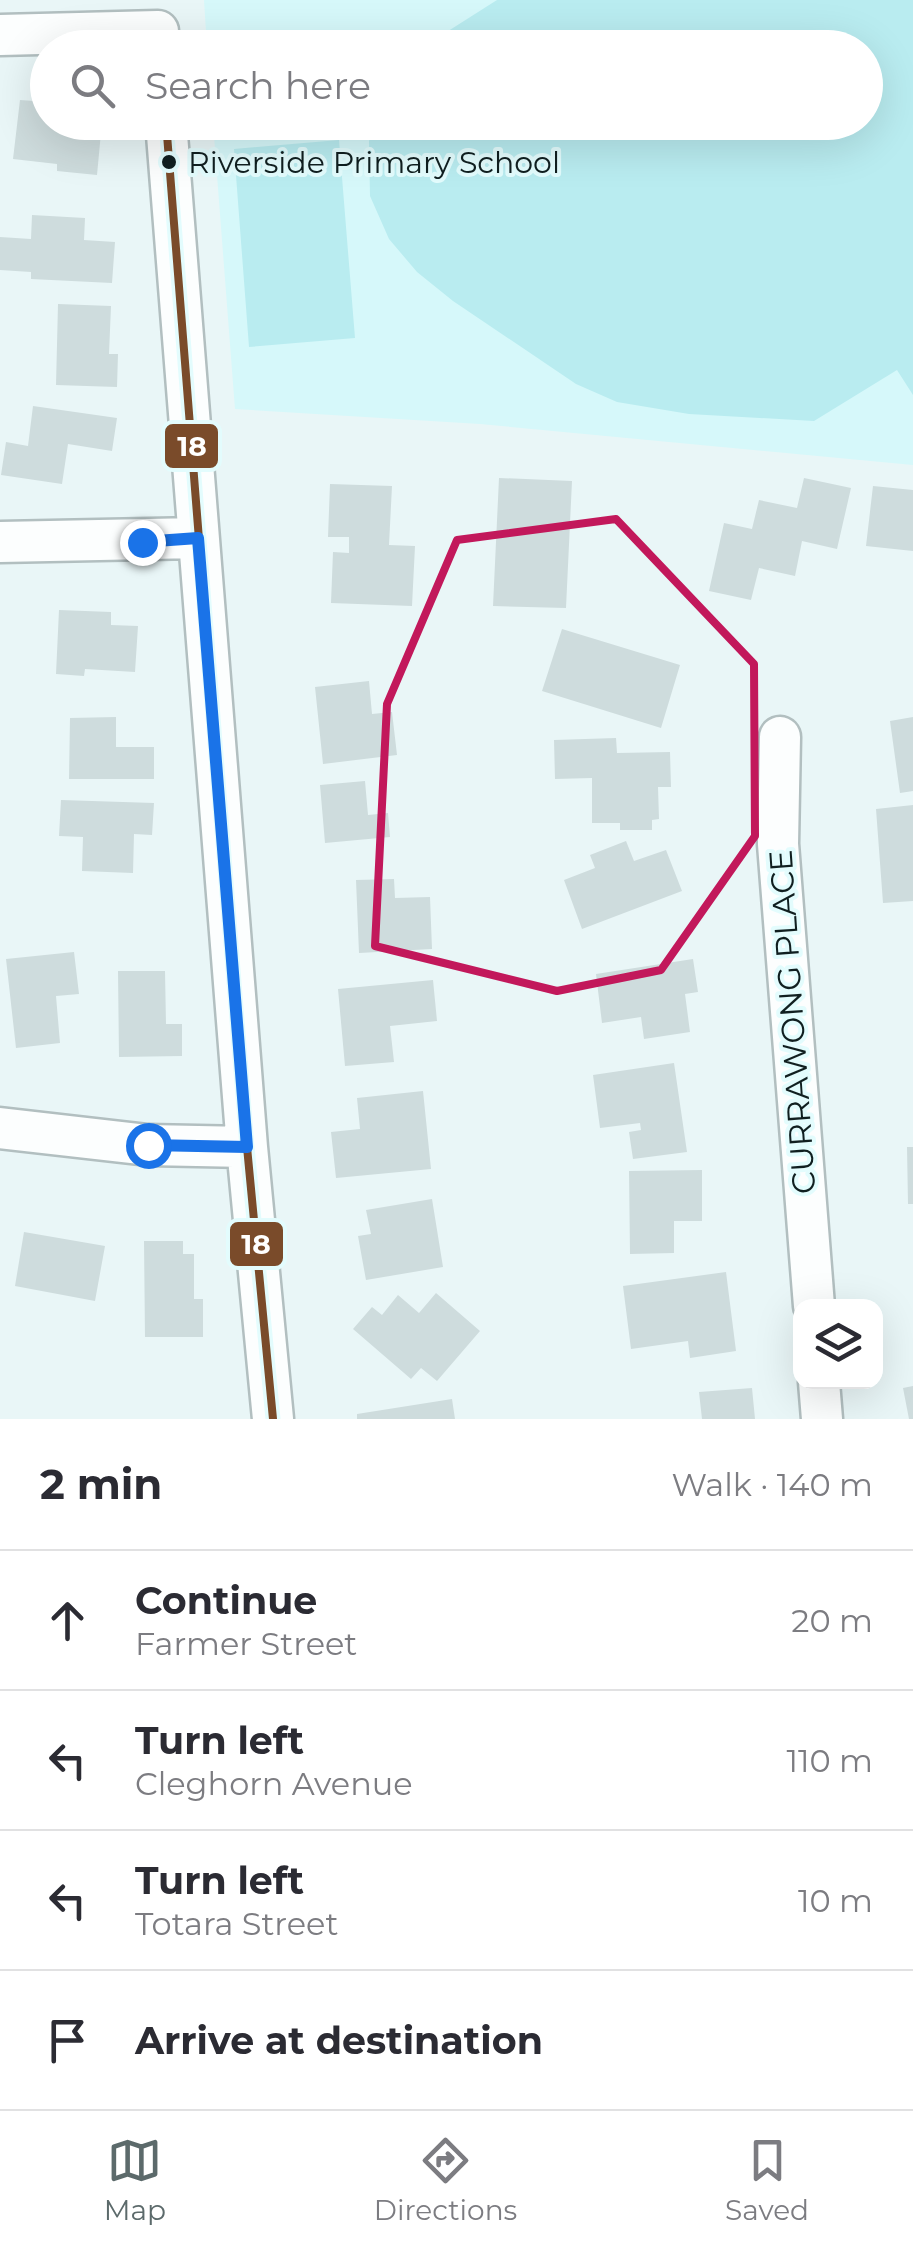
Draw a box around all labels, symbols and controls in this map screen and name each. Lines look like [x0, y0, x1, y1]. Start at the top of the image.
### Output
search box [30, 30, 883, 140]
icon: search [65, 58, 120, 113]
text: Search here [145, 62, 371, 109]
place label: Riverside Primary School [188, 144, 560, 181]
marker: Riverside Primary School [159, 152, 179, 172]
line badge: 18 [163, 422, 220, 470]
text: 18 [177, 429, 207, 463]
route end [120, 520, 166, 566]
street label: CURRAWONG PLACE [761, 848, 823, 1196]
route start [126, 1123, 172, 1169]
line badge: 18 [228, 1220, 285, 1268]
text: 18 [241, 1227, 271, 1261]
map controls [793, 1299, 883, 1389]
button: layers [793, 1299, 883, 1389]
text: 2 min [40, 1458, 162, 1510]
text: Walk · 140 m [672, 1465, 873, 1504]
text: Continue [135, 1577, 317, 1624]
icon: ahead [40, 1593, 95, 1648]
text: 20 m [791, 1601, 873, 1640]
text: Farmer Street [135, 1624, 357, 1663]
text: Turn left [135, 1717, 304, 1764]
icon: left [40, 1733, 95, 1788]
text: 110 m [786, 1741, 873, 1780]
text: Cleghorn Avenue [135, 1764, 413, 1803]
text: Turn left [135, 1857, 304, 1904]
icon: left [40, 1873, 95, 1928]
text: 10 m [798, 1881, 873, 1920]
text: Totara Street [135, 1904, 338, 1943]
icon: arrive [40, 2013, 95, 2068]
text: Arrive at destination [135, 2017, 543, 2064]
tab: Map [104, 2133, 166, 2227]
tab: Directions [374, 2133, 517, 2227]
tab: Saved [725, 2133, 809, 2227]

